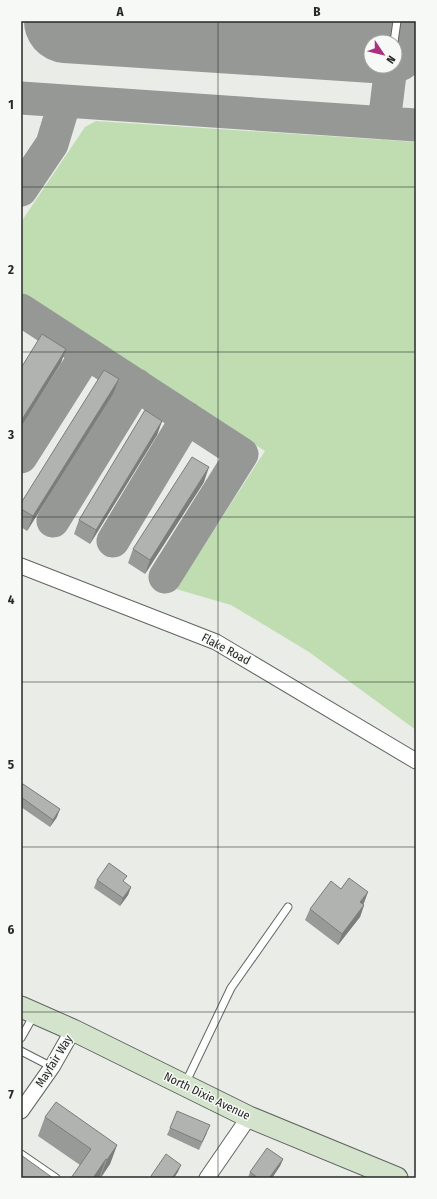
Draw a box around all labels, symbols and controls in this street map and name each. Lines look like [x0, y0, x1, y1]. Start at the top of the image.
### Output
text: A [115, 4, 124, 19]
text: B [313, 4, 321, 19]
north arrow [363, 34, 403, 74]
text: N [384, 53, 398, 66]
text: 1 [8, 97, 14, 112]
text: 2 [7, 262, 14, 277]
text: 3 [7, 427, 14, 442]
text: 4 [8, 592, 15, 607]
street label: Flake Road [199, 630, 253, 668]
text: 5 [8, 757, 14, 772]
text: 6 [8, 922, 15, 937]
street label: Mayfair Way [33, 1032, 76, 1090]
street label: North Dixie Avenue [162, 1069, 252, 1123]
text: 7 [8, 1087, 14, 1102]

